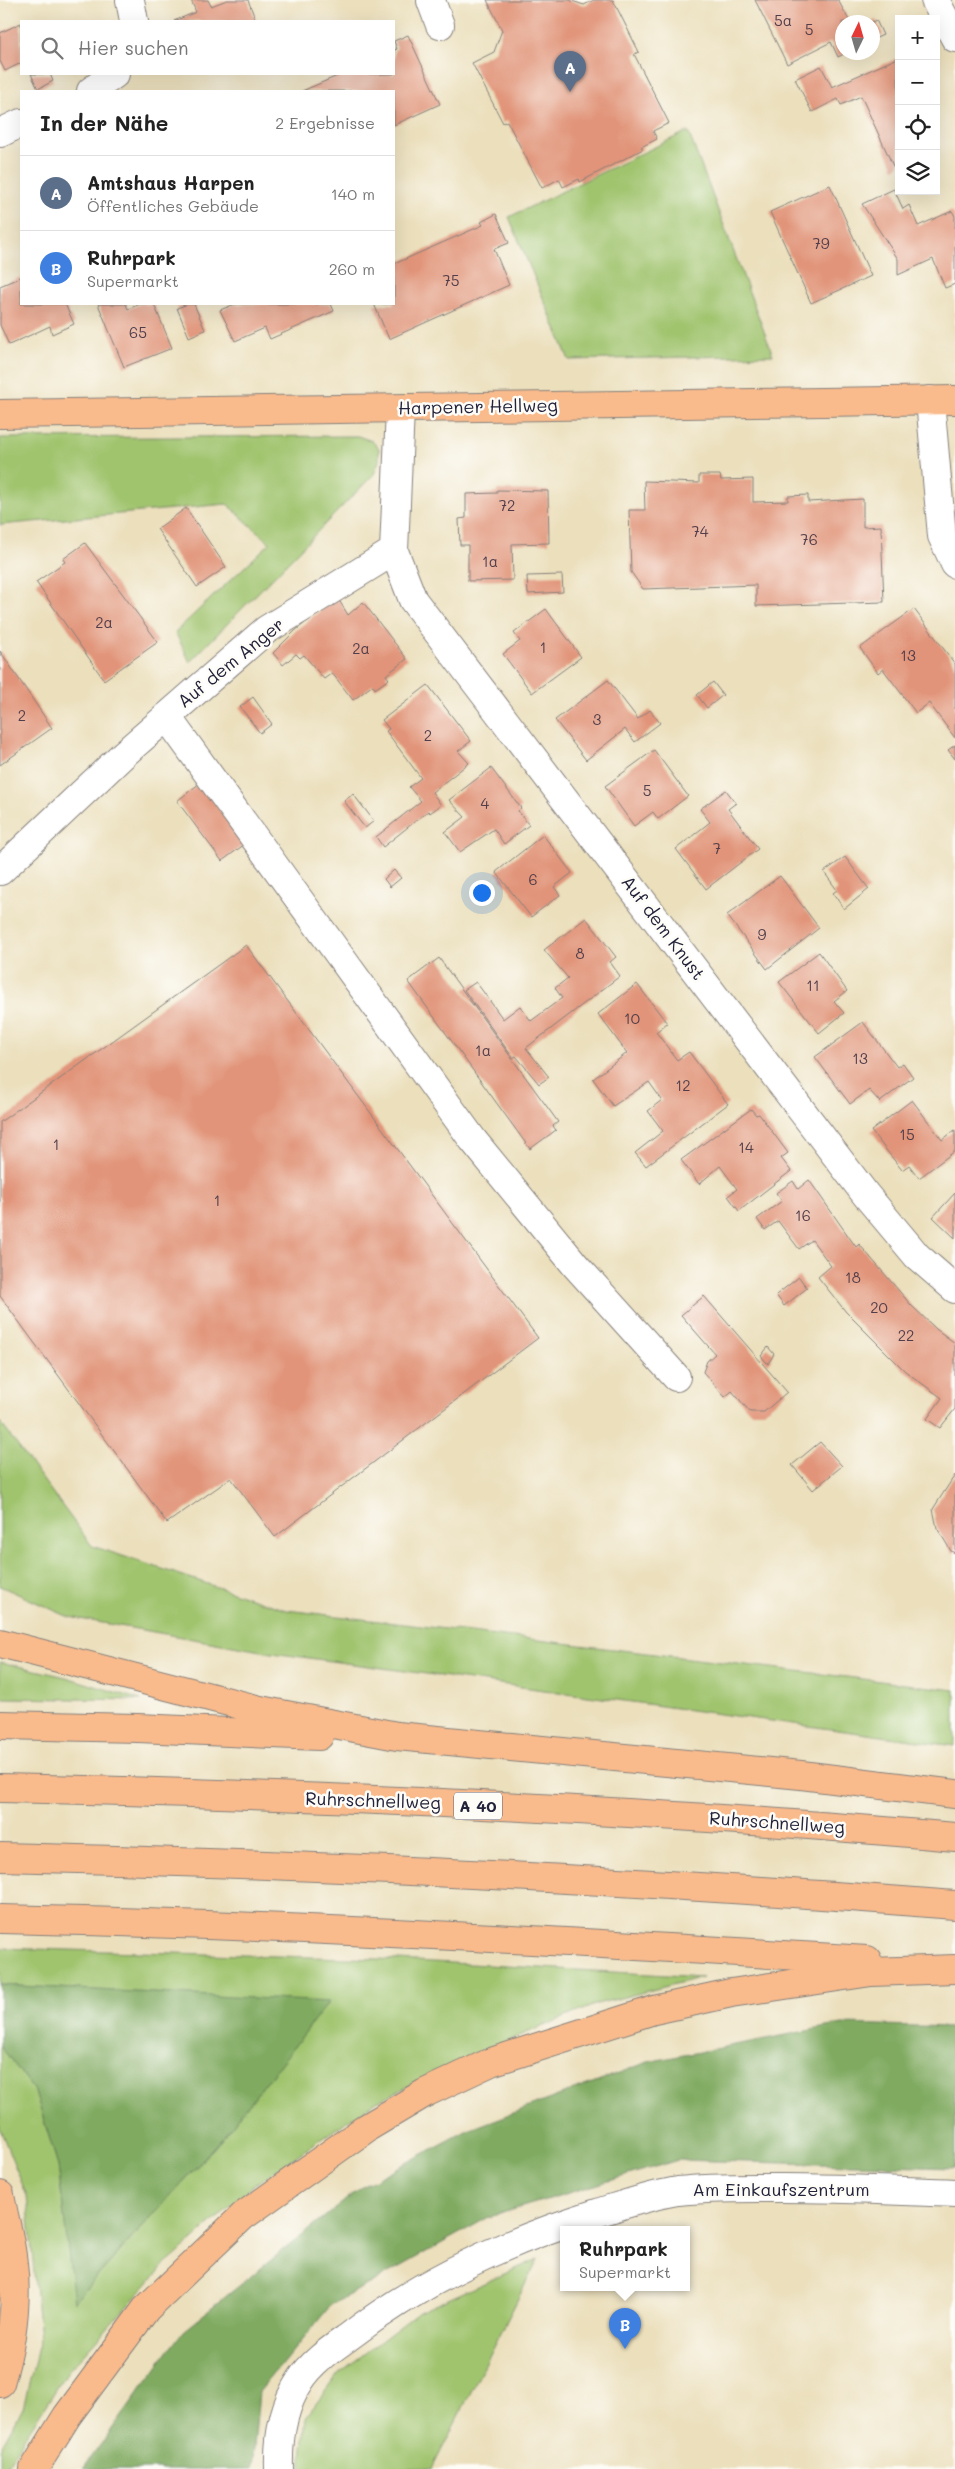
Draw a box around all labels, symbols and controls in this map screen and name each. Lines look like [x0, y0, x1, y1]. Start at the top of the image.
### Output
house number: 5a [774, 10, 792, 30]
north arrow [835, 15, 880, 60]
map controls [895, 15, 940, 195]
button: + [895, 15, 940, 60]
house number: 5 [805, 19, 813, 39]
search box [20, 20, 395, 75]
icon: search [38, 34, 66, 62]
text: Hier suchen [78, 35, 189, 60]
pin: A [554, 51, 586, 92]
button: − [895, 60, 940, 105]
button: locate [895, 105, 940, 150]
text: In der Nähe [40, 109, 168, 136]
text: 2 Ergebnisse [275, 112, 375, 133]
button: layers [895, 150, 940, 195]
text: Amtshaus Harpen [87, 170, 254, 195]
text: A [50, 183, 62, 204]
text: 140 m [331, 183, 375, 204]
text: Öffentliches Gebäude [87, 195, 259, 216]
house number: 79 [812, 233, 830, 253]
text: Ruhrpark [87, 245, 176, 270]
text: B [51, 258, 61, 279]
text: 260 m [329, 258, 375, 279]
text: Supermarkt [87, 270, 179, 291]
house number: 75 [442, 270, 460, 290]
house number: 65 [129, 322, 147, 342]
street label: Harpener Hellweg [398, 393, 558, 419]
house number: 72 [499, 495, 515, 515]
house number: 74 [691, 521, 709, 541]
house number: 76 [800, 529, 818, 549]
house number: 1a [482, 551, 498, 571]
house number: 2a [95, 612, 113, 632]
street label: Auf dem Anger [172, 612, 289, 713]
house number: 1 [540, 637, 546, 657]
house number: 2a [352, 638, 370, 658]
house number: 13 [900, 645, 916, 665]
house number: 2 [18, 705, 26, 725]
house number: 3 [593, 709, 602, 729]
house number: 2 [424, 725, 432, 745]
house number: 5 [643, 780, 651, 800]
house number: 4 [481, 793, 490, 813]
house number: 7 [713, 838, 721, 858]
house number: 6 [528, 869, 538, 889]
street label: Auf dem Knust [617, 870, 711, 985]
your location [469, 880, 495, 906]
house number: 9 [758, 924, 767, 944]
house number: 8 [575, 943, 585, 963]
house number: 11 [806, 975, 820, 995]
house number: 10 [624, 1008, 640, 1028]
house number: 1a [475, 1040, 491, 1060]
house number: 13 [852, 1048, 868, 1068]
house number: 12 [675, 1075, 691, 1095]
house number: 15 [899, 1124, 915, 1144]
house number: 1 [53, 1134, 59, 1154]
house number: 14 [738, 1137, 754, 1157]
house number: 1 [214, 1190, 220, 1210]
house number: 16 [795, 1205, 811, 1225]
house number: 18 [845, 1267, 861, 1287]
house number: 20 [870, 1297, 888, 1317]
house number: 22 [898, 1325, 914, 1345]
street label: Ruhrschnellweg [305, 1786, 441, 1814]
road number: A 40 [454, 1792, 502, 1820]
street label: Ruhrschnellweg [709, 1805, 846, 1839]
street label: Am Einkaufszentrum [693, 2177, 870, 2201]
popup [560, 2226, 690, 2291]
text: Ruhrpark [579, 2236, 668, 2261]
text: Supermarkt [579, 2261, 671, 2282]
pin: B [609, 2308, 641, 2349]

